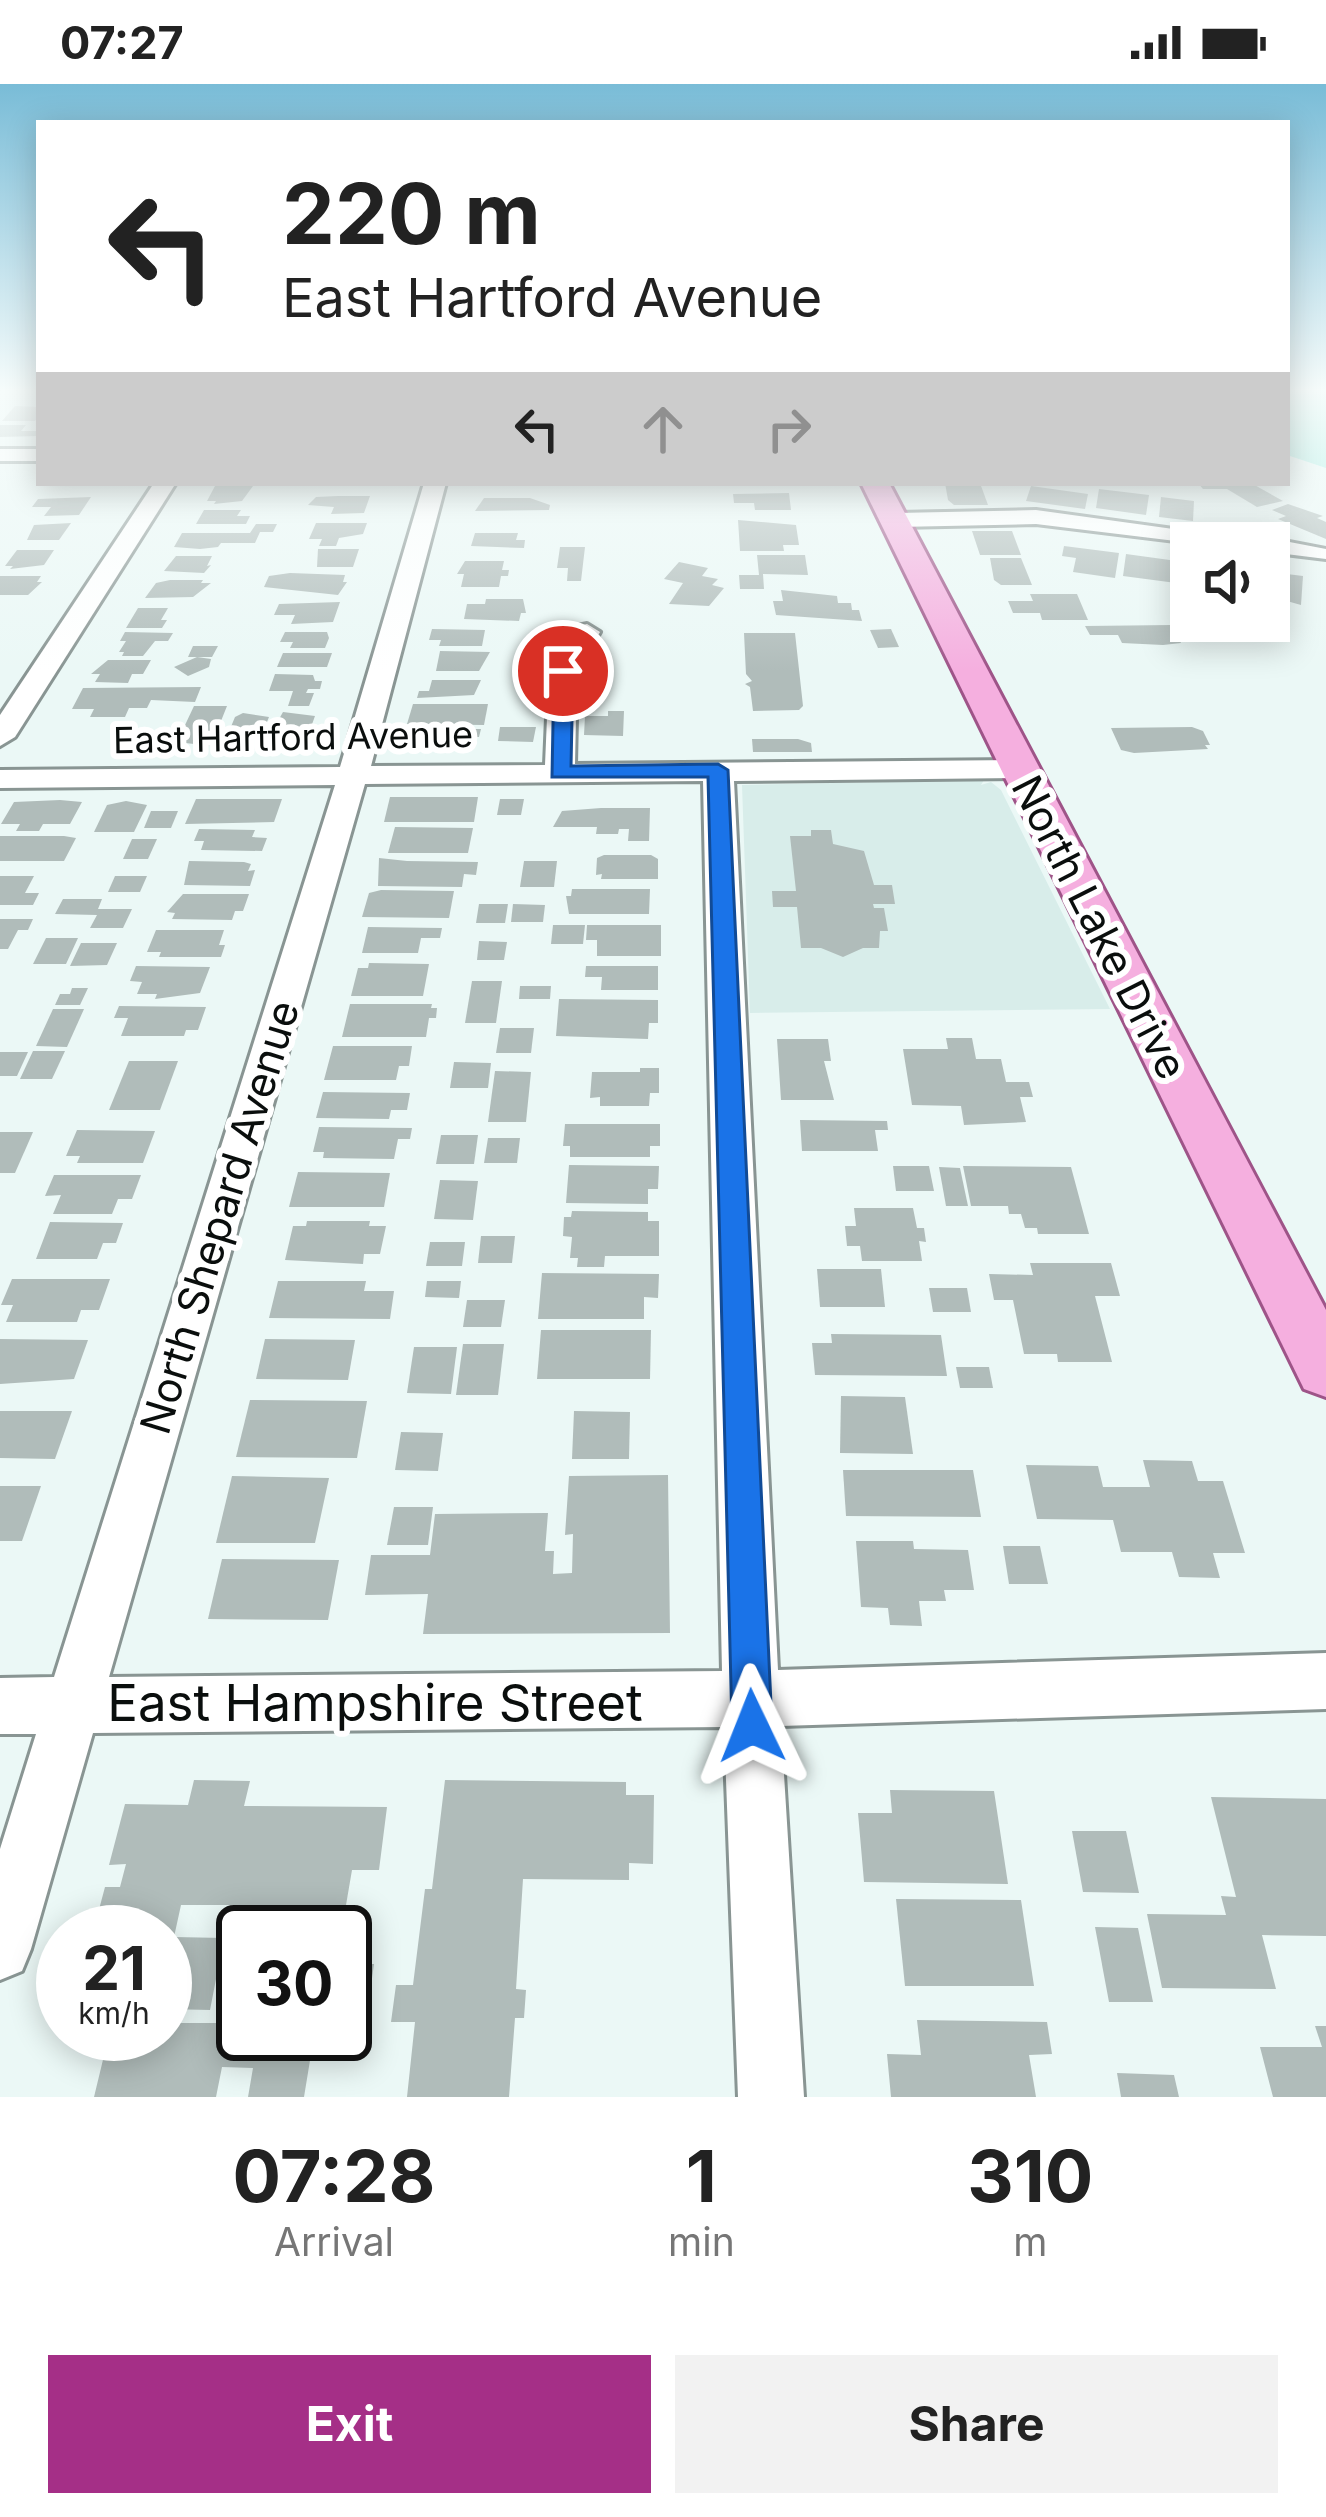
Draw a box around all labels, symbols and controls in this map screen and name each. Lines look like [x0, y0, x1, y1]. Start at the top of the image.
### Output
text: 07:27 [60, 15, 184, 70]
text: 220 m [282, 163, 541, 264]
icon: left [84, 168, 240, 324]
text: East Hartford Avenue [282, 265, 822, 330]
icon: left [504, 396, 570, 462]
icon: ahead [630, 396, 696, 462]
icon: right [756, 396, 822, 462]
map controls [1170, 522, 1290, 642]
button: sound [1170, 522, 1290, 642]
pin [512, 620, 614, 722]
icon: arrive [530, 638, 596, 704]
street label: East Hartford Avenue [113, 712, 473, 762]
street label: North Lake Drive [1002, 767, 1198, 1087]
street label: North Shepard Avenue [129, 994, 309, 1440]
position arrow [689, 1663, 815, 1789]
street label: East Hampshire Street [107, 1672, 643, 1733]
speed limit sign: 30 [216, 1905, 372, 2061]
text: 21 [82, 1932, 146, 2004]
text: km/h [78, 1995, 150, 2031]
text: 07:28 [233, 2132, 435, 2219]
text: 1 [686, 2132, 717, 2219]
text: 310 [967, 2132, 1093, 2219]
text: Arrival [274, 2218, 394, 2265]
text: min [668, 2218, 735, 2265]
text: m [1013, 2218, 1047, 2265]
button: Exit [48, 2355, 651, 2493]
button: Share [675, 2355, 1278, 2493]

